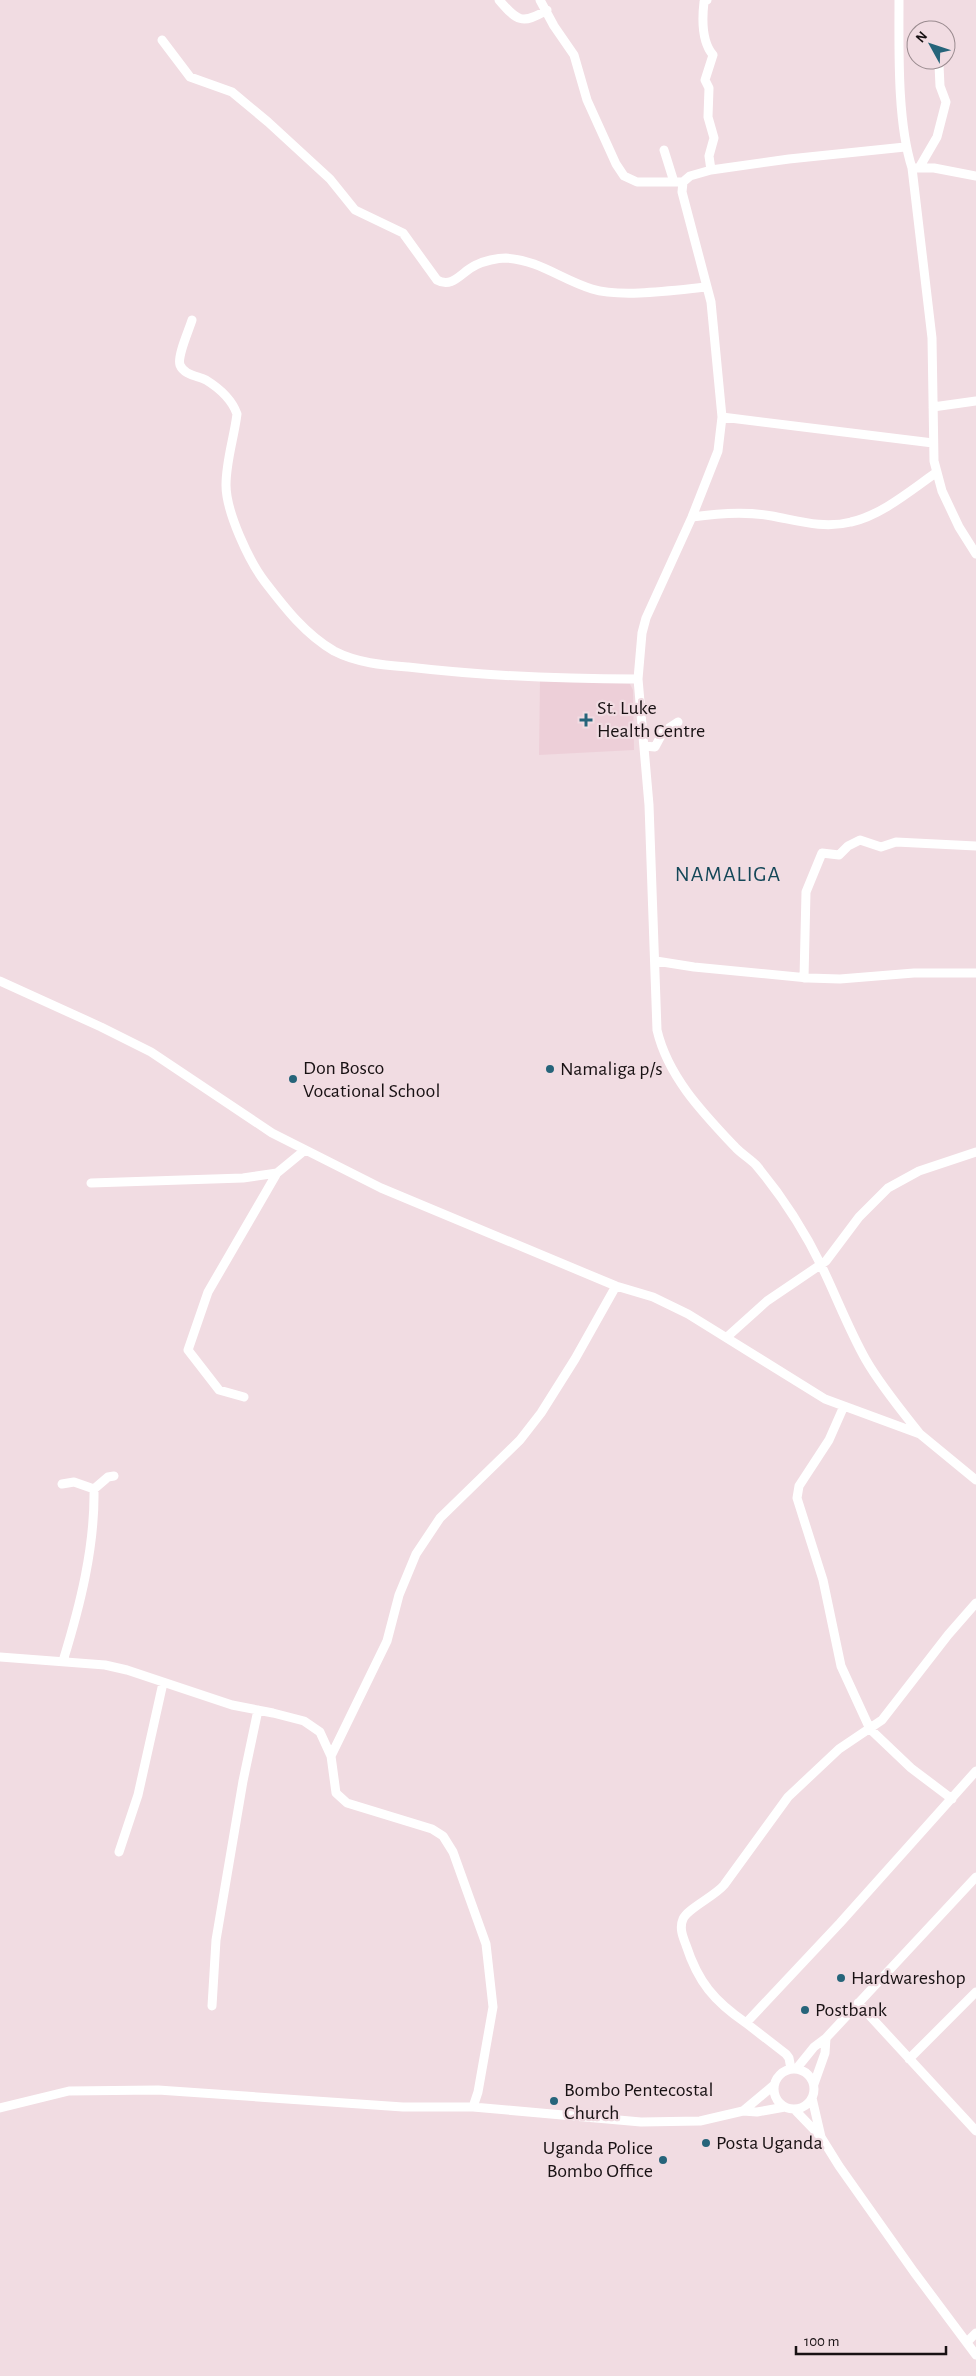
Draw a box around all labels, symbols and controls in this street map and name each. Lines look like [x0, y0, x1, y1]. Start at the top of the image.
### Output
north arrow [906, 20, 956, 70]
text: N [913, 29, 930, 46]
place label: St. Luke Health Centre [597, 698, 705, 741]
marker: St. Luke Health Centre [579, 713, 593, 727]
district label: NAMALIGA [675, 863, 781, 885]
place label: Don Bosco Vocational School [303, 1058, 440, 1101]
place label: Namaliga p/s [560, 1059, 663, 1079]
marker: Namaliga p/s [544, 1063, 556, 1075]
marker: Don Bosco Vocational School [287, 1073, 299, 1085]
place label: Hardwareshop [851, 1968, 966, 1988]
marker: Hardwareshop [835, 1972, 847, 1984]
place label: Postbank [815, 2000, 887, 2020]
marker: Postbank [799, 2004, 811, 2016]
place label: Bombo Pentecostal Church [564, 2080, 713, 2123]
marker: Bombo Pentecostal Church [548, 2095, 560, 2107]
place label: Posta Uganda [716, 2133, 823, 2153]
marker: Posta Uganda [700, 2137, 712, 2149]
place label: Uganda Police Bombo Office [543, 2138, 653, 2181]
marker: Uganda Police Bombo Office [657, 2154, 669, 2166]
scale bar [796, 2324, 946, 2356]
text: 100 m [804, 2334, 839, 2349]

